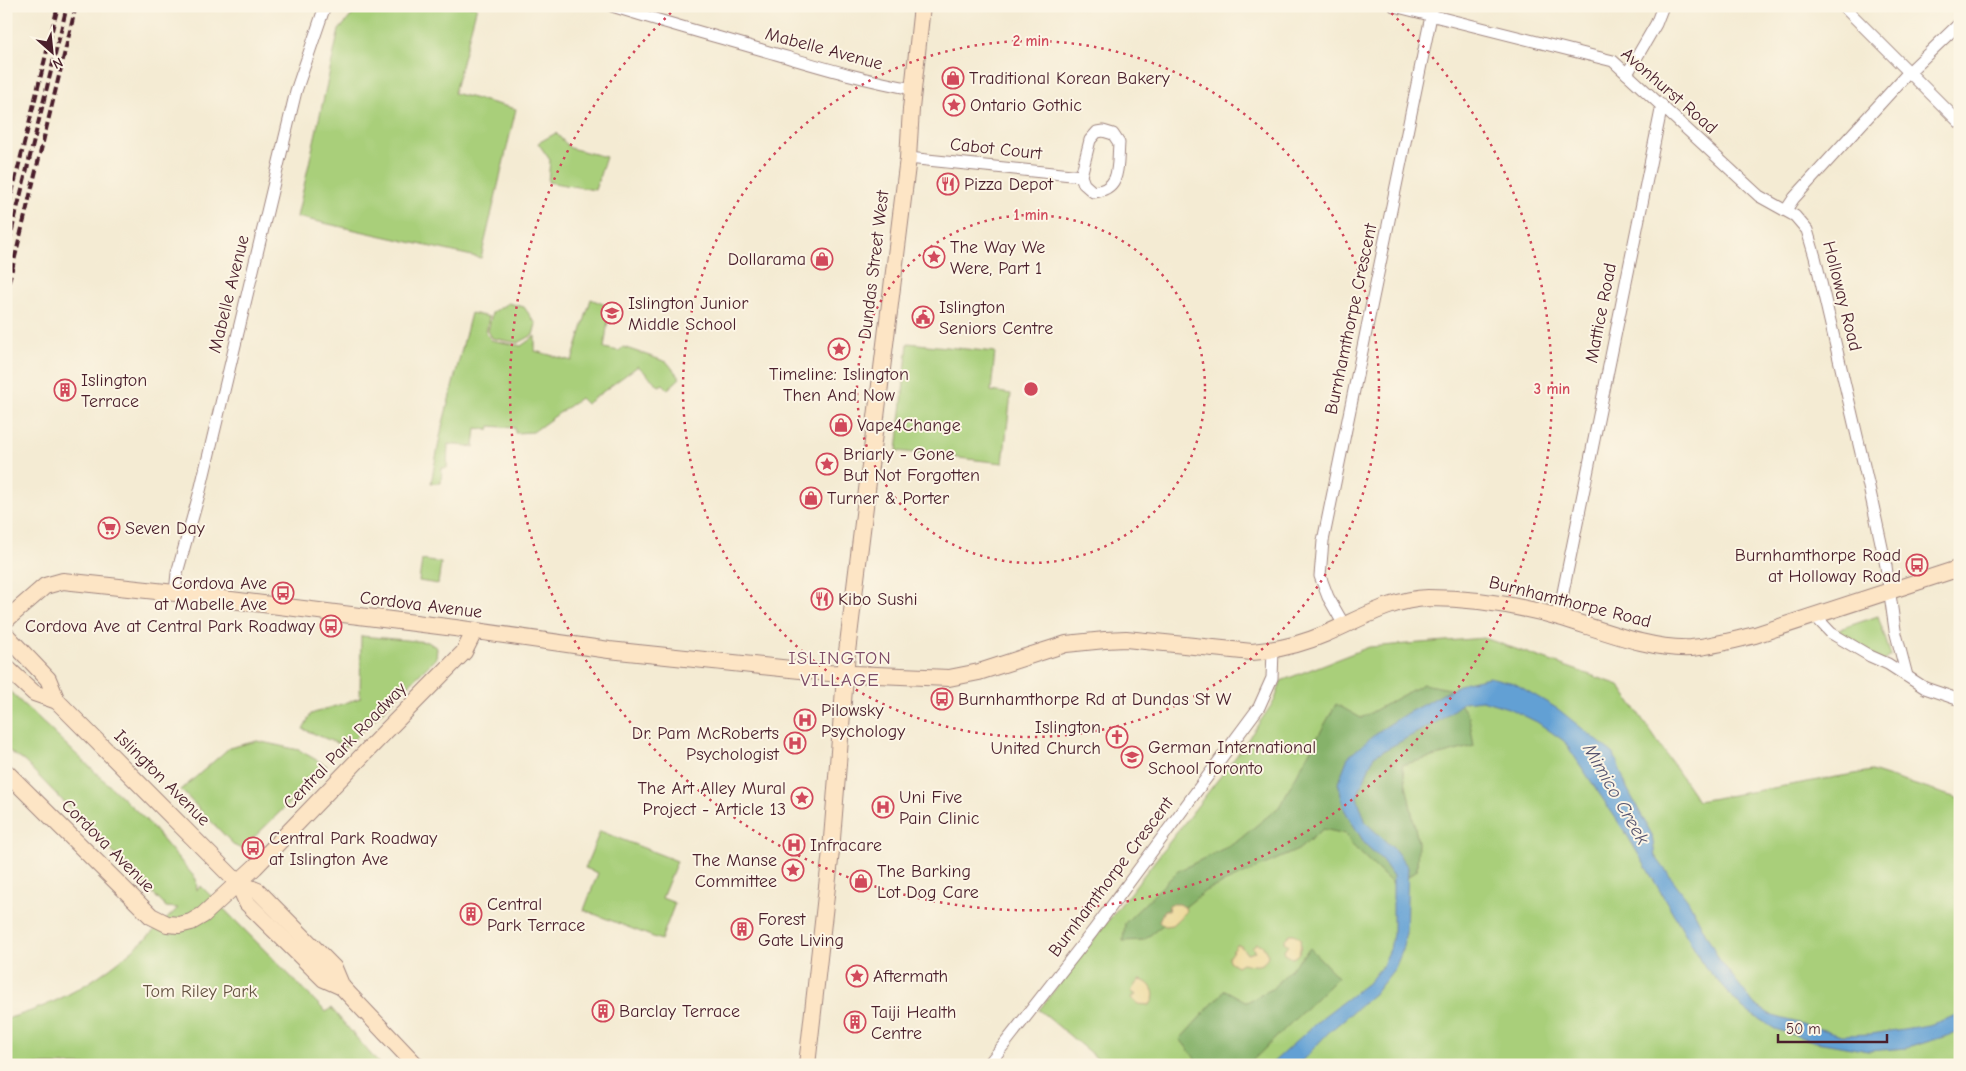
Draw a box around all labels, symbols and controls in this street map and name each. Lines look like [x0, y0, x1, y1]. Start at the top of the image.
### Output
street label: Mabelle Avenue [763, 23, 885, 75]
north arrow [28, 28, 78, 78]
text: 2 min [1013, 32, 1049, 50]
street label: Avonhurst Road [1617, 44, 1721, 138]
text: N [50, 53, 66, 73]
shop icon: Traditional Korean Bakery [941, 66, 965, 90]
place label: Traditional Korean Bakery [969, 68, 1171, 89]
place icon: Ontario Gothic [942, 93, 966, 117]
place label: Ontario Gothic [970, 95, 1082, 116]
street label: Cabot Court [949, 134, 1044, 164]
restaurant icon: Pizza Depot [936, 172, 960, 196]
place label: Pizza Depot [964, 174, 1054, 195]
street label: Dundas Street West [854, 188, 894, 341]
text: 1 min [1014, 206, 1048, 224]
street label: Burnhamthorpe Crescent [1321, 221, 1382, 416]
street label: Mabelle Avenue [204, 233, 254, 355]
place label: The Way We Were, Part 1 [950, 237, 1045, 279]
street label: Holloway Road [1818, 239, 1866, 353]
place icon: The Way We Were, Part 1 [922, 245, 946, 269]
shop icon: Dollarama [810, 247, 834, 271]
place label: Dollarama [728, 249, 806, 270]
street label: Mattice Road [1581, 261, 1621, 365]
place label: Islington Junior Middle School [628, 293, 749, 335]
place label: Islington Seniors Centre [939, 297, 1053, 339]
school or university icon: Islington Junior Middle School [600, 301, 624, 325]
public building icon: Islington Seniors Centre [911, 305, 935, 329]
place icon: Timeline: Islington Then And Now [827, 337, 851, 361]
place label: Timeline: Islington Then And Now [769, 364, 909, 406]
place label: Islington Terrace [81, 370, 147, 412]
building icon: Islington Terrace [53, 378, 77, 402]
centre of rings [1022, 380, 1040, 398]
text: 3 min [1534, 380, 1570, 398]
shop icon: Vape4Change [829, 413, 853, 437]
place label: Vape4Change [857, 415, 961, 436]
place label: Briarly - Gone But Not Forgotten [843, 444, 980, 486]
place icon: Briarly - Gone But Not Forgotten [815, 452, 839, 476]
shop icon: Turner & Porter [799, 486, 823, 510]
place label: Turner & Porter [827, 488, 950, 509]
supermarket icon: Seven Day [97, 516, 121, 540]
place label: Seven Day [125, 518, 206, 539]
place label: Burnhamthorpe Road at Holloway Road [1735, 545, 1901, 587]
bus stop icon: Burnhamthorpe Road at Holloway Road [1905, 553, 1929, 577]
street label: Burnhamthorpe Road [1487, 572, 1653, 632]
place label: Cordova Ave at Mabelle Ave [154, 573, 267, 615]
bus stop icon: Cordova Ave at Mabelle Ave [271, 581, 295, 605]
street label: Cordova Avenue [359, 587, 483, 623]
restaurant icon: Kibo Sushi [810, 587, 834, 611]
place label: Kibo Sushi [838, 589, 918, 610]
bus stop icon: Cordova Ave at Central Park Roadway [319, 614, 343, 638]
place label: Cordova Ave at Central Park Roadway [25, 616, 316, 637]
district label: ISLINGTON VILLAGE [788, 647, 892, 691]
street label: Central Park Roadway [279, 677, 412, 814]
bus stop icon: Burnhamthorpe Rd at Dundas St W [930, 687, 954, 711]
place label: Burnhamthorpe Rd at Dundas St W [958, 689, 1232, 710]
place label: Pilowsky Psychology [821, 700, 906, 742]
hospital icon: Pilowsky Psychology [793, 708, 817, 732]
place label: Islington United Church [990, 717, 1101, 759]
place label: Dr. Pam McRoberts Psychologist [632, 723, 780, 765]
church icon: Islington United Church [1105, 725, 1129, 749]
street label: Islington Avenue [110, 726, 214, 830]
hospital icon: Dr. Pam McRoberts Psychologist [783, 731, 807, 755]
place label: German International School Toronto [1148, 737, 1316, 779]
water label: Mimico Creek [1578, 739, 1654, 849]
school or university icon: German International School Toronto [1120, 745, 1144, 769]
place label: The Art Alley Mural Project - Article 13 [637, 778, 786, 820]
place icon: The Art Alley Mural Project - Article 13 [790, 786, 814, 810]
place label: Uni Five Pain Clinic [899, 787, 980, 829]
street label: Burnhamthorpe Crescent [1044, 792, 1178, 961]
street label: Cordova Avenue [57, 795, 159, 897]
hospital icon: Uni Five Pain Clinic [871, 795, 895, 819]
place label: Central Park Roadway at Islington Ave [269, 828, 438, 870]
hospital icon: Infracare [782, 833, 806, 857]
place label: Infracare [810, 835, 882, 856]
bus stop icon: Central Park Roadway at Islington Ave [241, 836, 265, 860]
place label: The Manse Committee [692, 850, 777, 892]
place icon: The Manse Committee [781, 858, 805, 882]
place label: The Barking Lot Dog Care [877, 861, 979, 903]
shop icon: The Barking Lot Dog Care [849, 869, 873, 893]
place label: Central Park Terrace [487, 894, 585, 936]
building icon: Central Park Terrace [459, 902, 483, 926]
place label: Forest Gate Living [758, 909, 844, 951]
building icon: Forest Gate Living [730, 917, 754, 941]
place icon: Aftermath [845, 964, 869, 988]
place label: Aftermath [873, 966, 948, 987]
park label: Tom Riley Park [143, 981, 258, 1002]
building icon: Barclay Terrace [591, 999, 615, 1023]
place label: Barclay Terrace [619, 1001, 740, 1022]
place label: Taiji Health Centre [871, 1002, 957, 1044]
building icon: Taiji Health Centre [843, 1010, 867, 1034]
scale bar [1778, 1011, 1887, 1043]
text: 50 m [1786, 1020, 1821, 1038]

